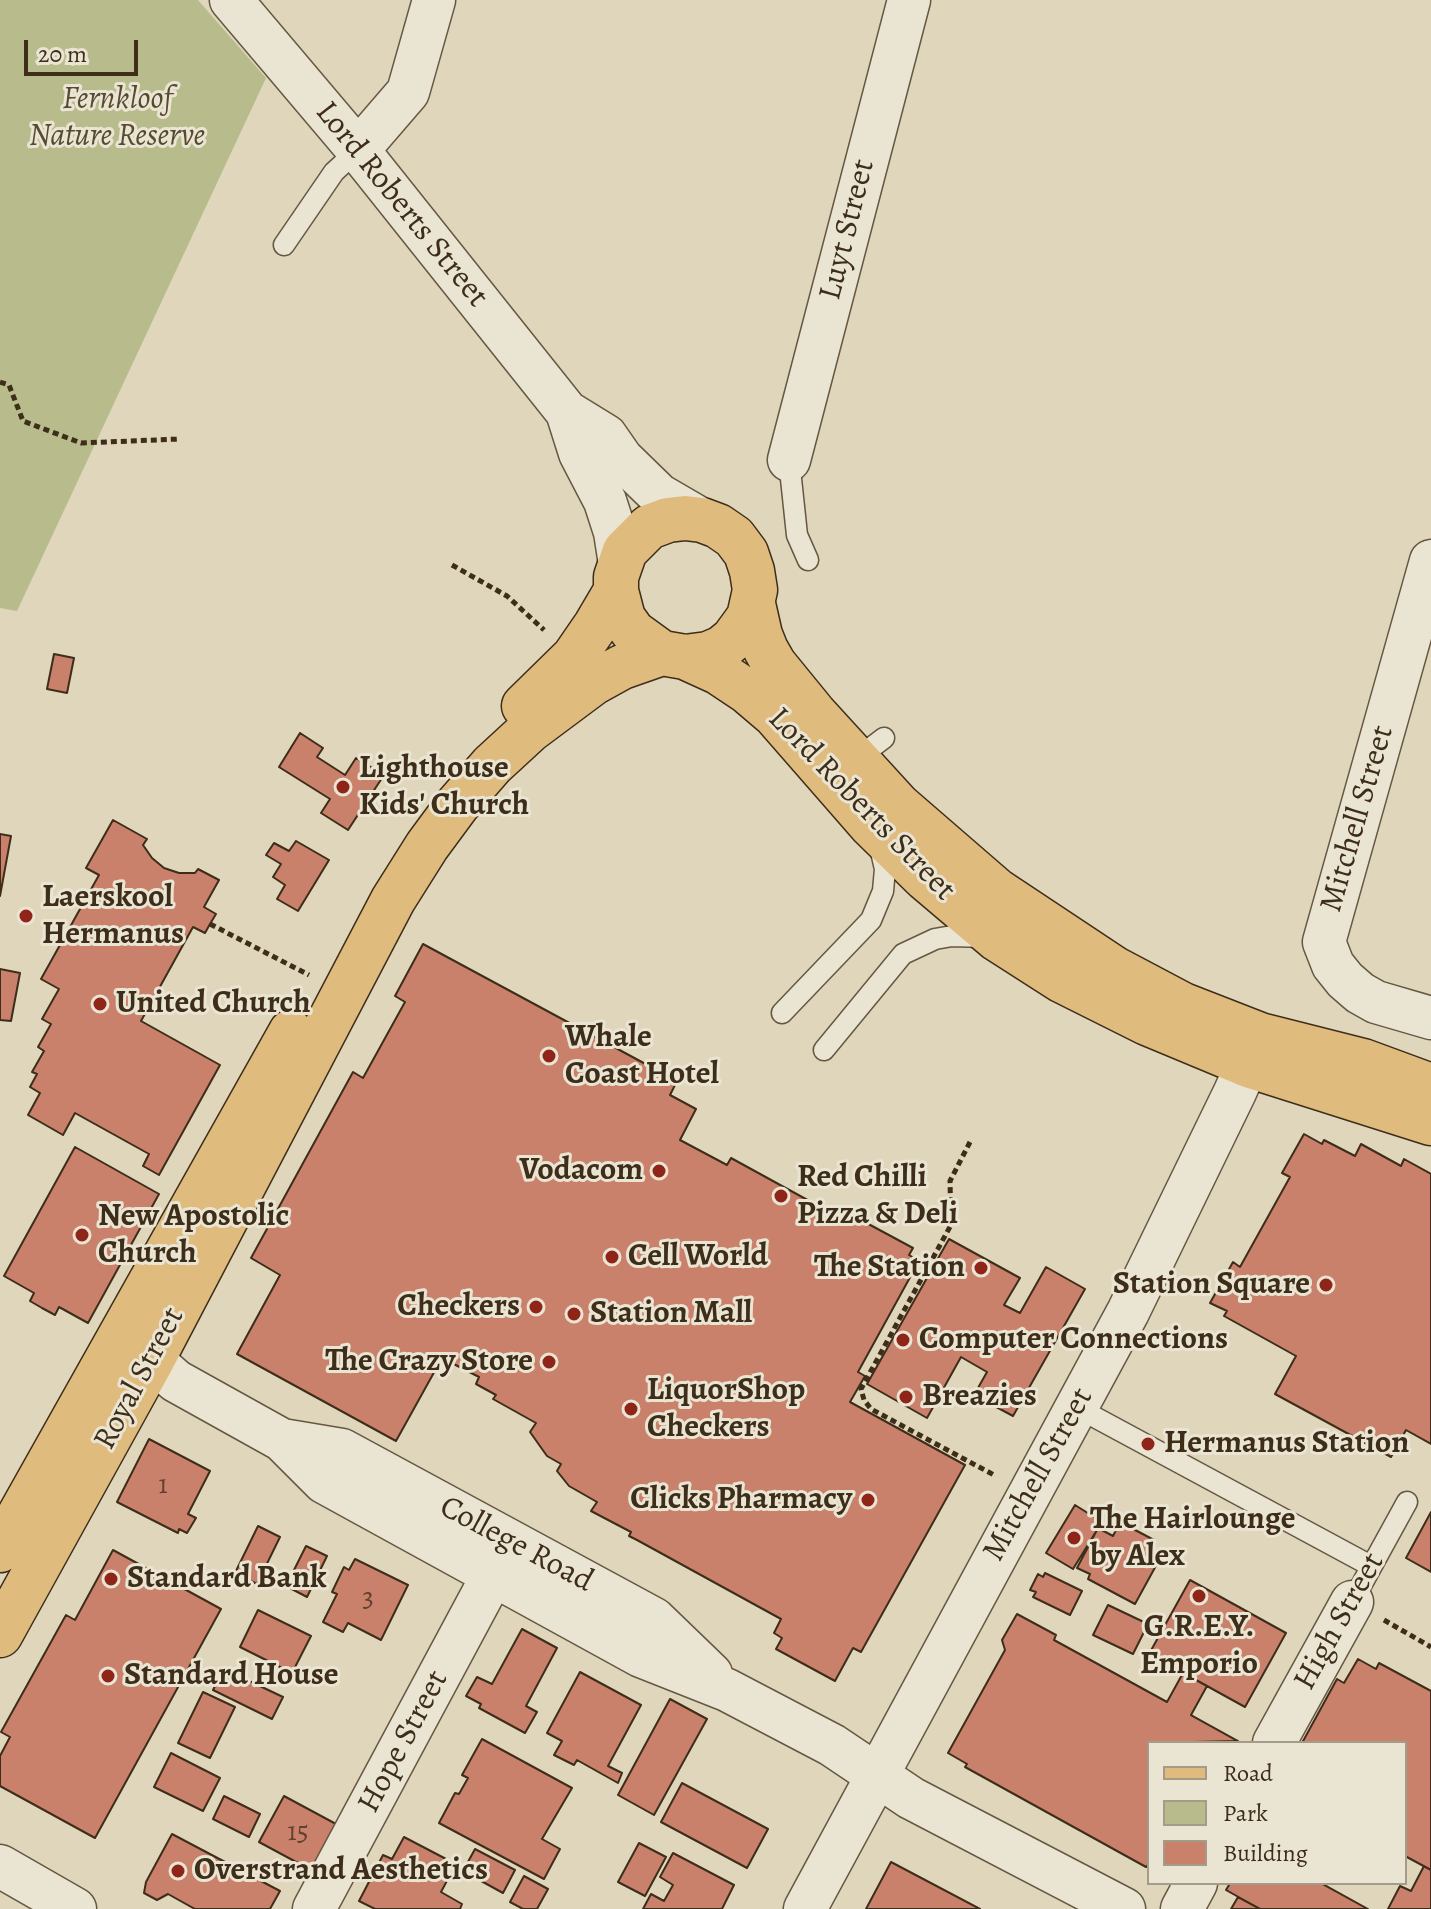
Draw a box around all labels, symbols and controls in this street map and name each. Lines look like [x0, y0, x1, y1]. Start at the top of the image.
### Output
scale bar [28, 24, 142, 74]
text: 20 m [38, 38, 87, 70]
park label: Fernkloof Nature Reserve [29, 81, 205, 156]
street label: Lord Roberts Street [306, 94, 496, 316]
street label: Luyt Street [812, 156, 884, 304]
street label: Lord Roberts Street [759, 701, 963, 909]
street label: Mitchell Street [1313, 721, 1403, 917]
place label: Lighthouse Kids' Church [359, 750, 529, 825]
marker: Lighthouse Kids' Church [334, 778, 352, 796]
place label: Laerskool Hermanus [42, 879, 184, 954]
marker: Laerskool Hermanus [17, 907, 35, 925]
place label: United Church [116, 985, 311, 1023]
marker: United Church [91, 995, 109, 1013]
place label: Whale Coast Hotel [565, 1019, 719, 1094]
marker: Whale Coast Hotel [540, 1047, 558, 1065]
place label: Vodacom [519, 1152, 643, 1190]
place label: Red Chilli Pizza & Deli [797, 1159, 958, 1234]
marker: Vodacom [650, 1162, 668, 1180]
marker: Red Chilli Pizza & Deli [772, 1187, 790, 1205]
place label: New Apostolic Church [98, 1198, 289, 1273]
marker: New Apostolic Church [73, 1226, 91, 1244]
place label: Cell World [628, 1238, 768, 1276]
marker: Cell World [603, 1248, 621, 1266]
place label: The Station [814, 1249, 965, 1287]
marker: The Station [972, 1259, 990, 1277]
place label: Station Square [1113, 1266, 1310, 1304]
marker: Station Square [1317, 1276, 1335, 1294]
place label: Checkers [397, 1288, 520, 1326]
place label: Station Mall [590, 1295, 752, 1333]
marker: Checkers [527, 1298, 545, 1316]
street label: Royal Street [87, 1301, 193, 1457]
marker: Station Mall [565, 1305, 583, 1323]
place label: Computer Connections [919, 1321, 1228, 1359]
marker: Computer Connections [894, 1331, 912, 1349]
place label: The Crazy Store [325, 1343, 533, 1381]
marker: The Crazy Store [540, 1353, 558, 1371]
place label: LiquorShop Checkers [647, 1372, 805, 1447]
place label: Breazies [922, 1378, 1037, 1416]
street label: Mitchell Street [976, 1382, 1102, 1568]
marker: Breazies [897, 1388, 915, 1406]
marker: LiquorShop Checkers [622, 1400, 640, 1418]
place label: Hermanus Station [1164, 1425, 1409, 1463]
marker: Hermanus Station [1139, 1435, 1157, 1453]
house number: 1 [158, 1469, 168, 1503]
place label: Clicks Pharmacy [630, 1481, 852, 1519]
street label: College Road [433, 1489, 599, 1601]
marker: Clicks Pharmacy [859, 1491, 877, 1509]
place label: The Hairlounge by Alex [1090, 1501, 1296, 1576]
marker: The Hairlounge by Alex [1065, 1529, 1083, 1547]
street label: High Street [1287, 1547, 1393, 1697]
place label: Standard Bank [127, 1560, 327, 1598]
marker: Standard Bank [102, 1570, 120, 1588]
house number: 3 [362, 1582, 374, 1616]
marker: G.R.E.Y. Emporio [1190, 1587, 1208, 1605]
place label: G.R.E.Y. Emporio [1140, 1609, 1258, 1684]
place label: Standard House [124, 1657, 339, 1695]
street label: Hope Street [351, 1664, 457, 1820]
marker: Standard House [99, 1667, 117, 1685]
legend [1147, 1741, 1407, 1885]
text: Road [1223, 1757, 1273, 1789]
text: Park [1223, 1797, 1268, 1829]
house number: 15 [287, 1816, 309, 1850]
text: Building [1223, 1837, 1308, 1869]
place label: Overstrand Aesthetics [194, 1852, 488, 1890]
marker: Overstrand Aesthetics [169, 1862, 187, 1880]

